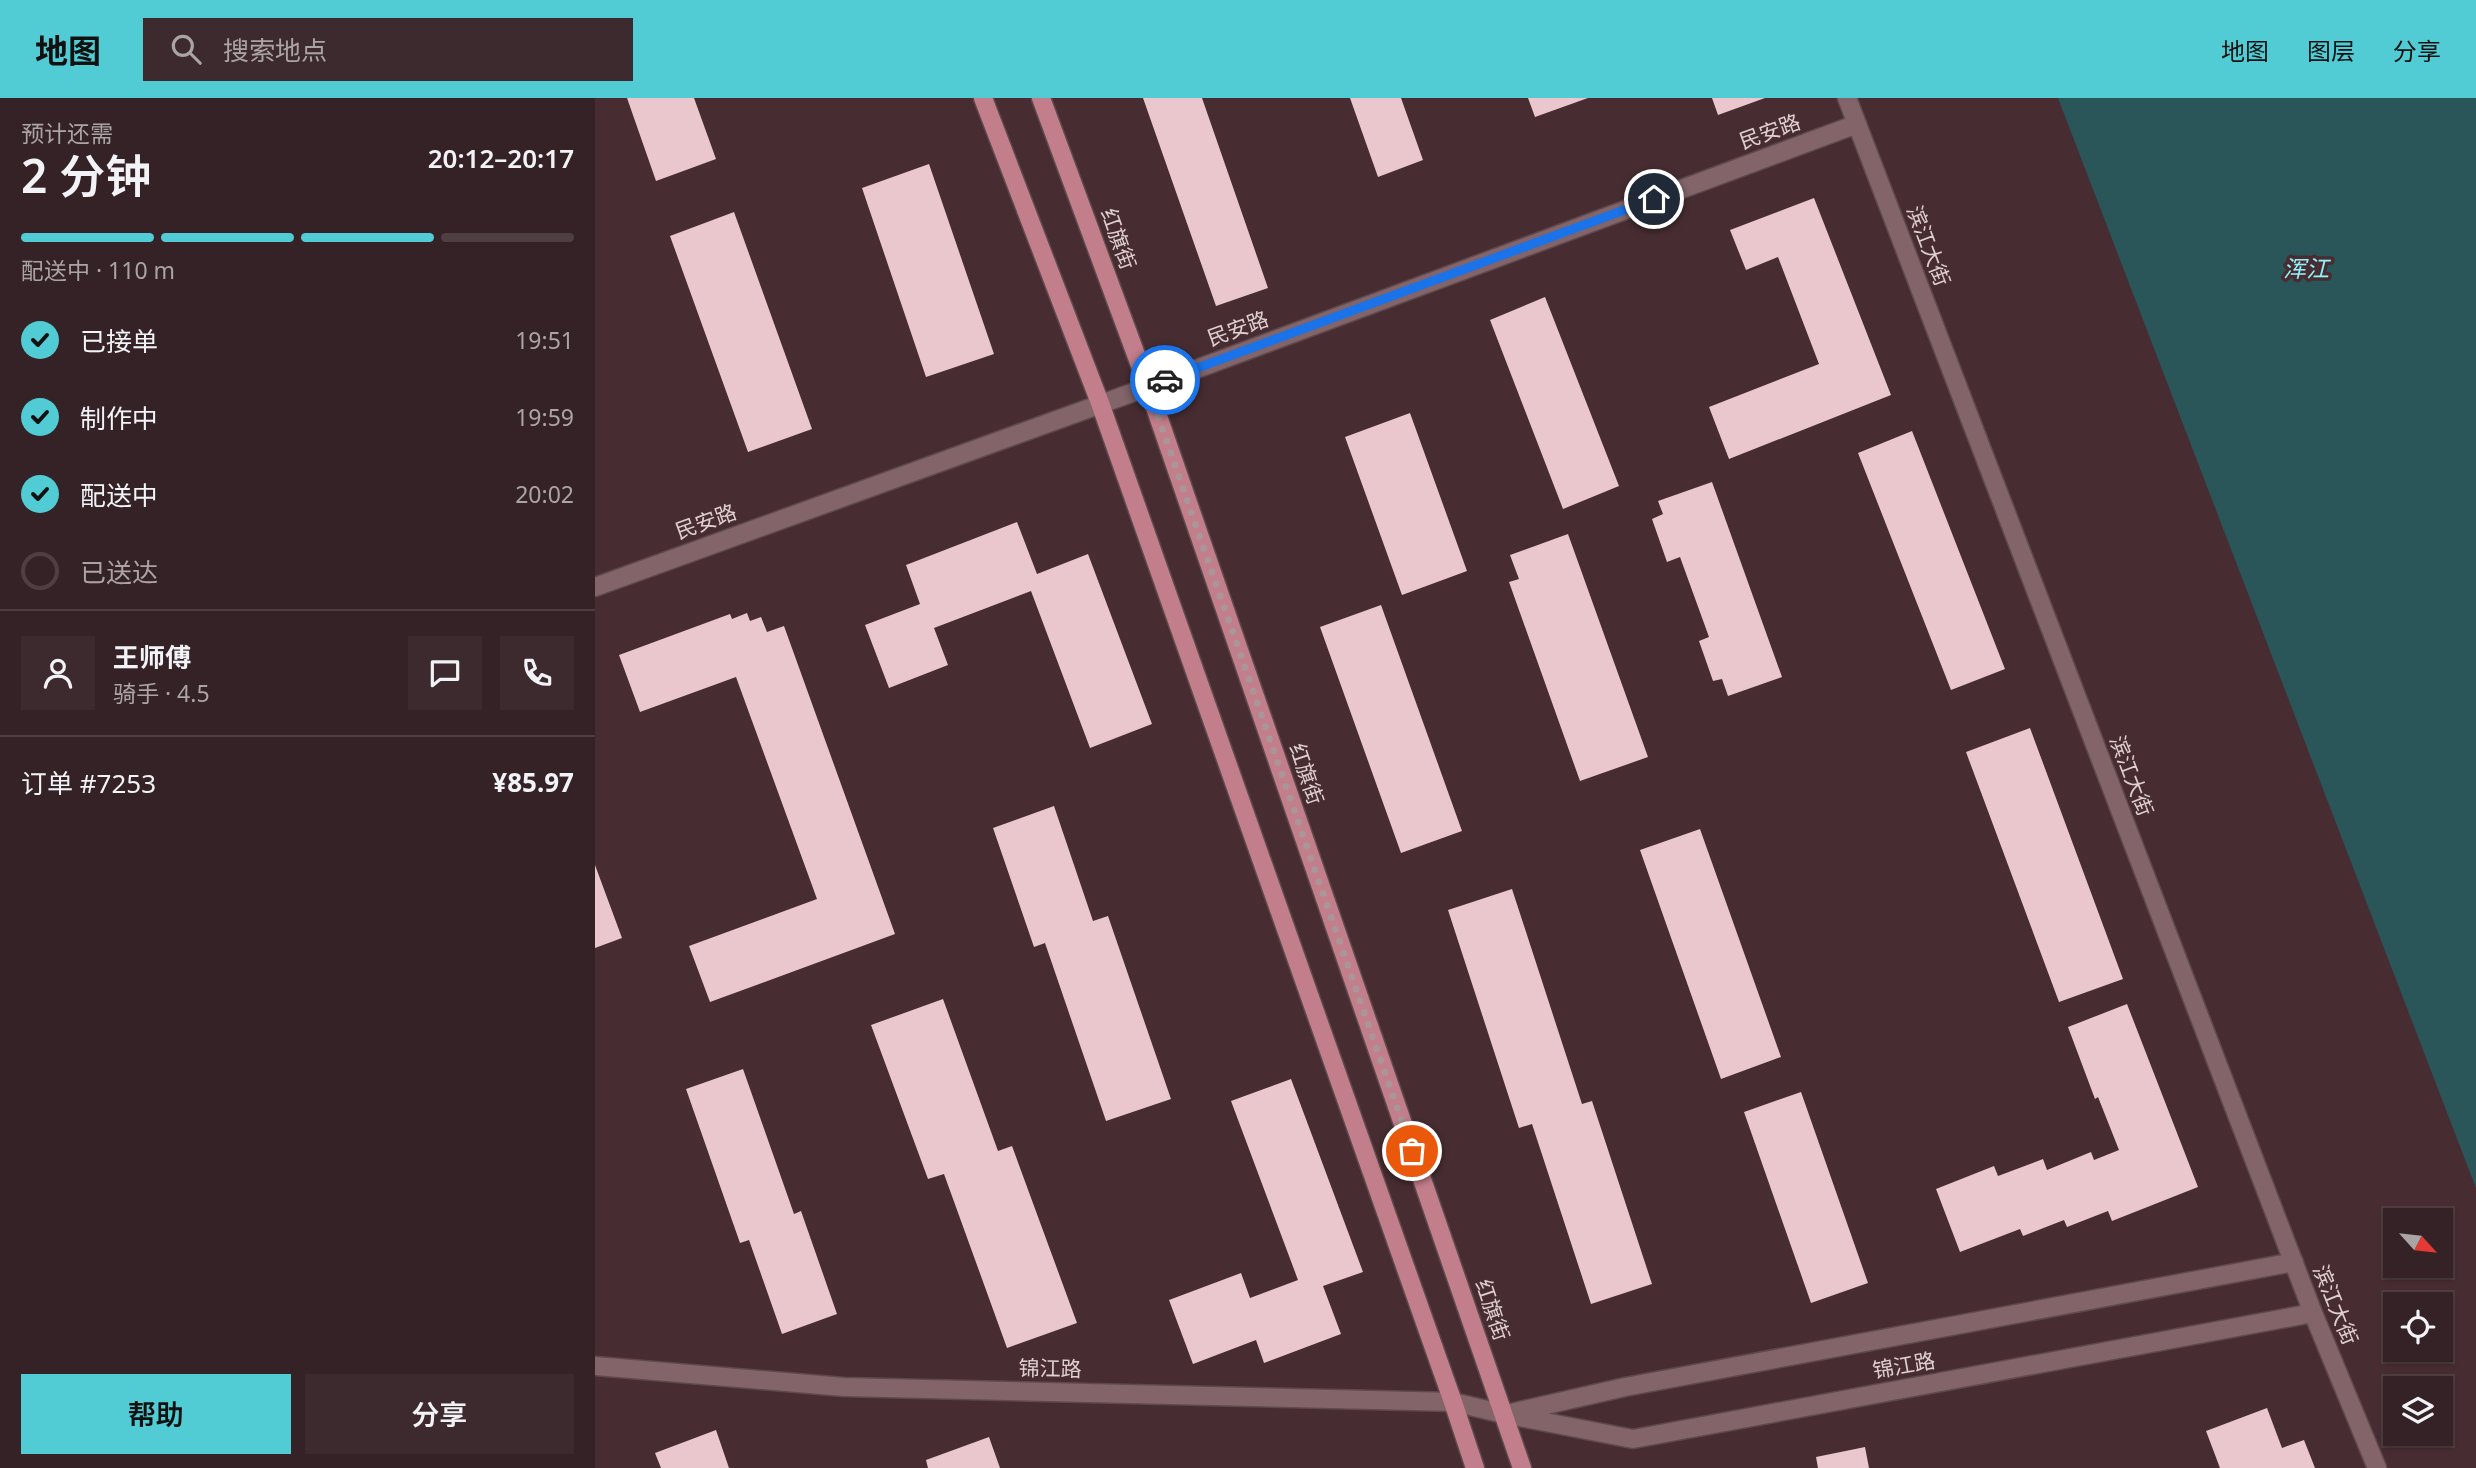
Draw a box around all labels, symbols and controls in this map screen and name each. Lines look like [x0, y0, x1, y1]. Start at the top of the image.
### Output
search box [143, 18, 633, 81]
text: 地图 [35, 28, 101, 73]
icon: search [167, 30, 205, 68]
text: 搜索地点 [223, 32, 327, 68]
text: 地图 [2221, 34, 2269, 67]
text: 图层 [2307, 34, 2355, 67]
text: 分享 [2393, 34, 2441, 67]
street label: 民安路 [1735, 107, 1804, 155]
text: 预计还需 [21, 117, 113, 149]
text: 20:12–20:17 [428, 140, 574, 176]
text: 2 分钟 [21, 144, 151, 206]
pin [1624, 169, 1684, 229]
icon: home [1635, 180, 1673, 218]
street label: 滨江大街 [1901, 201, 1957, 290]
street label: 红旗街 [1095, 204, 1143, 273]
water label: 浑江 [2283, 252, 2332, 284]
text: 配送中 · 110 m [21, 254, 175, 286]
street label: 民安路 [1203, 304, 1272, 352]
icon: check [21, 321, 59, 359]
text: 已接单 [80, 323, 158, 359]
text: 19:51 [515, 324, 574, 356]
courier [1130, 345, 1200, 415]
icon: car [1146, 361, 1184, 399]
icon: check [21, 398, 59, 436]
text: 制作中 [80, 400, 158, 436]
text: 19:59 [515, 401, 574, 433]
icon: check [21, 475, 59, 513]
text: 配送中 [80, 477, 158, 513]
text: 20:02 [515, 478, 574, 510]
street label: 民安路 [671, 497, 740, 545]
text: 已送达 [80, 554, 158, 590]
button: person [21, 636, 95, 710]
button: chat [408, 636, 482, 710]
button: phone [500, 636, 574, 710]
text: 王师傅 [113, 639, 191, 675]
text: 骑手 · 4.5 [113, 677, 210, 709]
street label: 滨江大街 [2104, 731, 2160, 820]
street label: 红旗街 [1283, 739, 1330, 808]
text: ¥85.97 [492, 764, 574, 800]
text: 订单 #7253 [21, 765, 156, 801]
pin [1382, 1121, 1442, 1181]
icon: bag [1393, 1132, 1431, 1170]
north arrow [2383, 1208, 2453, 1278]
map controls [2383, 1208, 2453, 1446]
street label: 滨江大街 [2307, 1260, 2365, 1349]
street label: 红旗街 [1469, 1275, 1516, 1344]
button: locate [2383, 1292, 2453, 1362]
street label: 锦江路 [1870, 1346, 1937, 1384]
street label: 锦江路 [1018, 1353, 1082, 1383]
button: 帮助 [21, 1374, 291, 1454]
button: 分享 [305, 1374, 574, 1454]
button: layers [2383, 1376, 2453, 1446]

